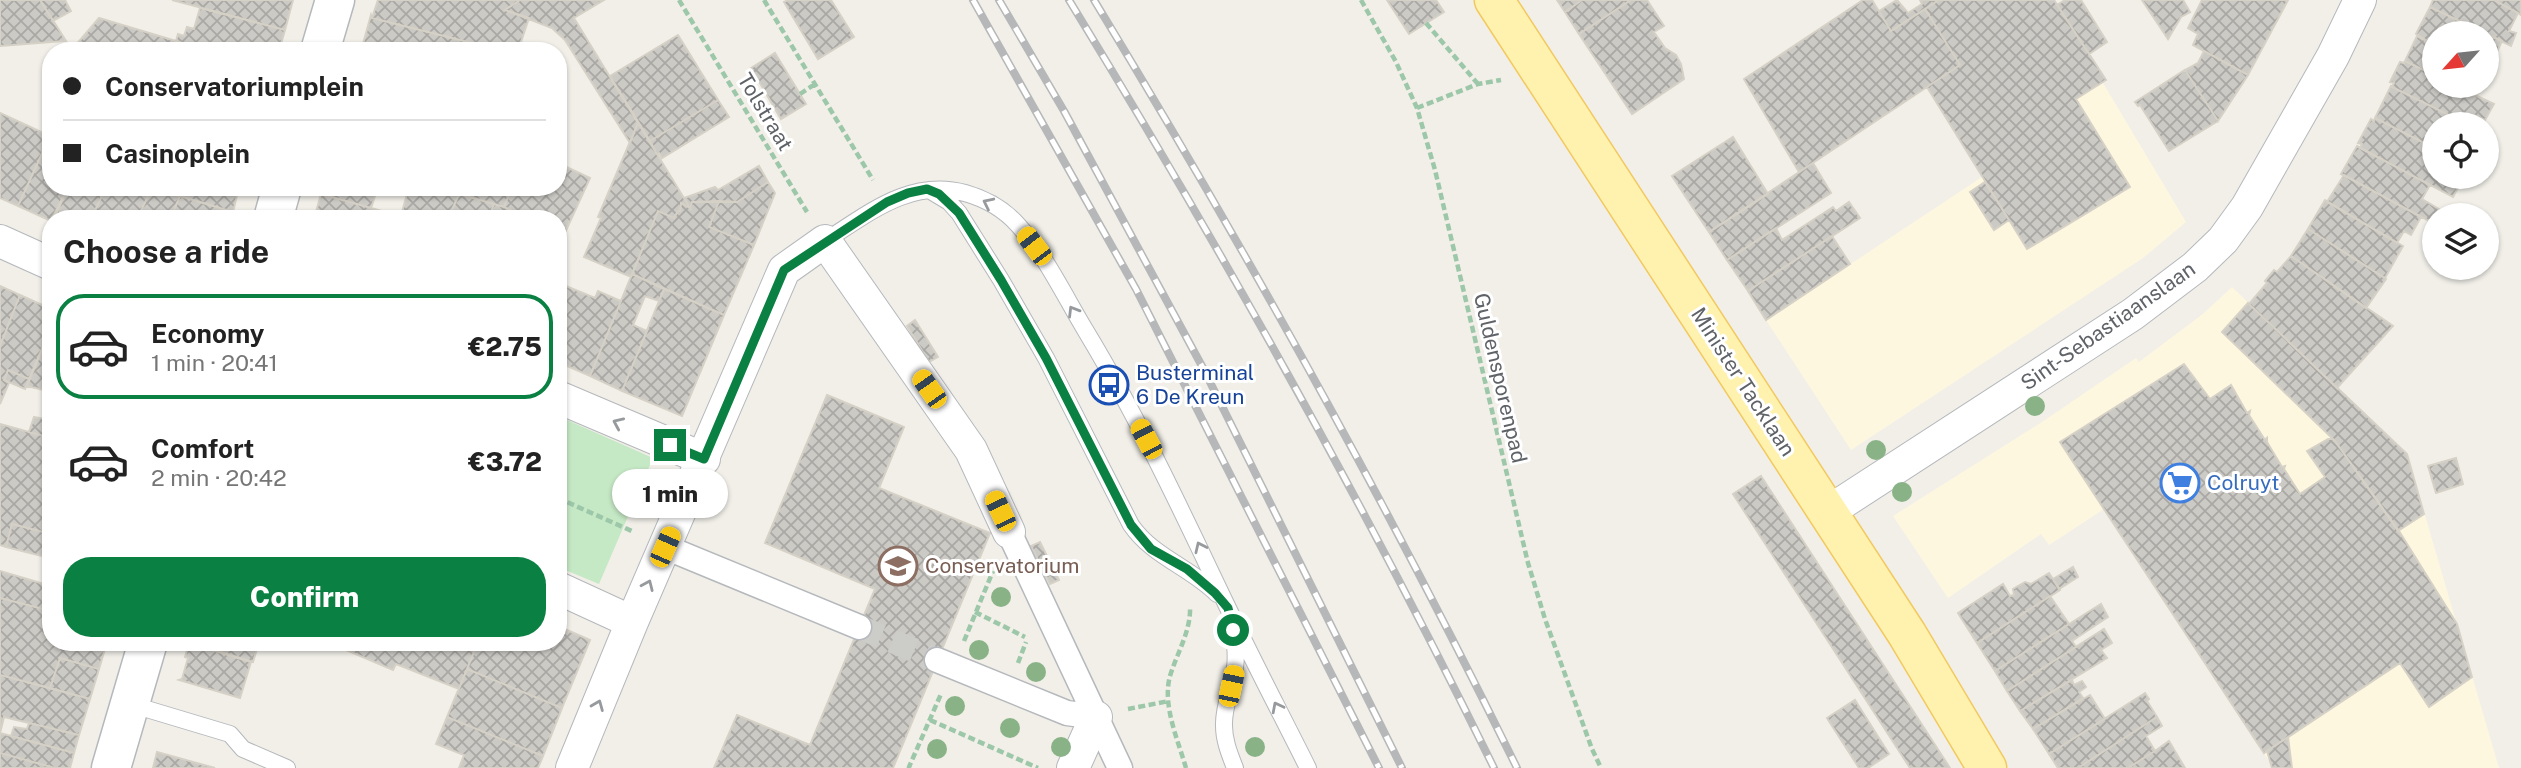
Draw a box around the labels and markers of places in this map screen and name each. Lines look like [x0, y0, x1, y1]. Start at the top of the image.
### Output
place label: Busterminal 6 De Kreun [1136, 360, 1254, 409]
bus stop icon: Busterminal 6 De Kreun [1088, 364, 1130, 406]
supermarket icon: Colruyt [2159, 462, 2201, 504]
place label: Colruyt [2207, 470, 2279, 495]
school or university icon: Conservatorium [877, 545, 919, 587]
place label: Conservatorium [925, 553, 1080, 578]

